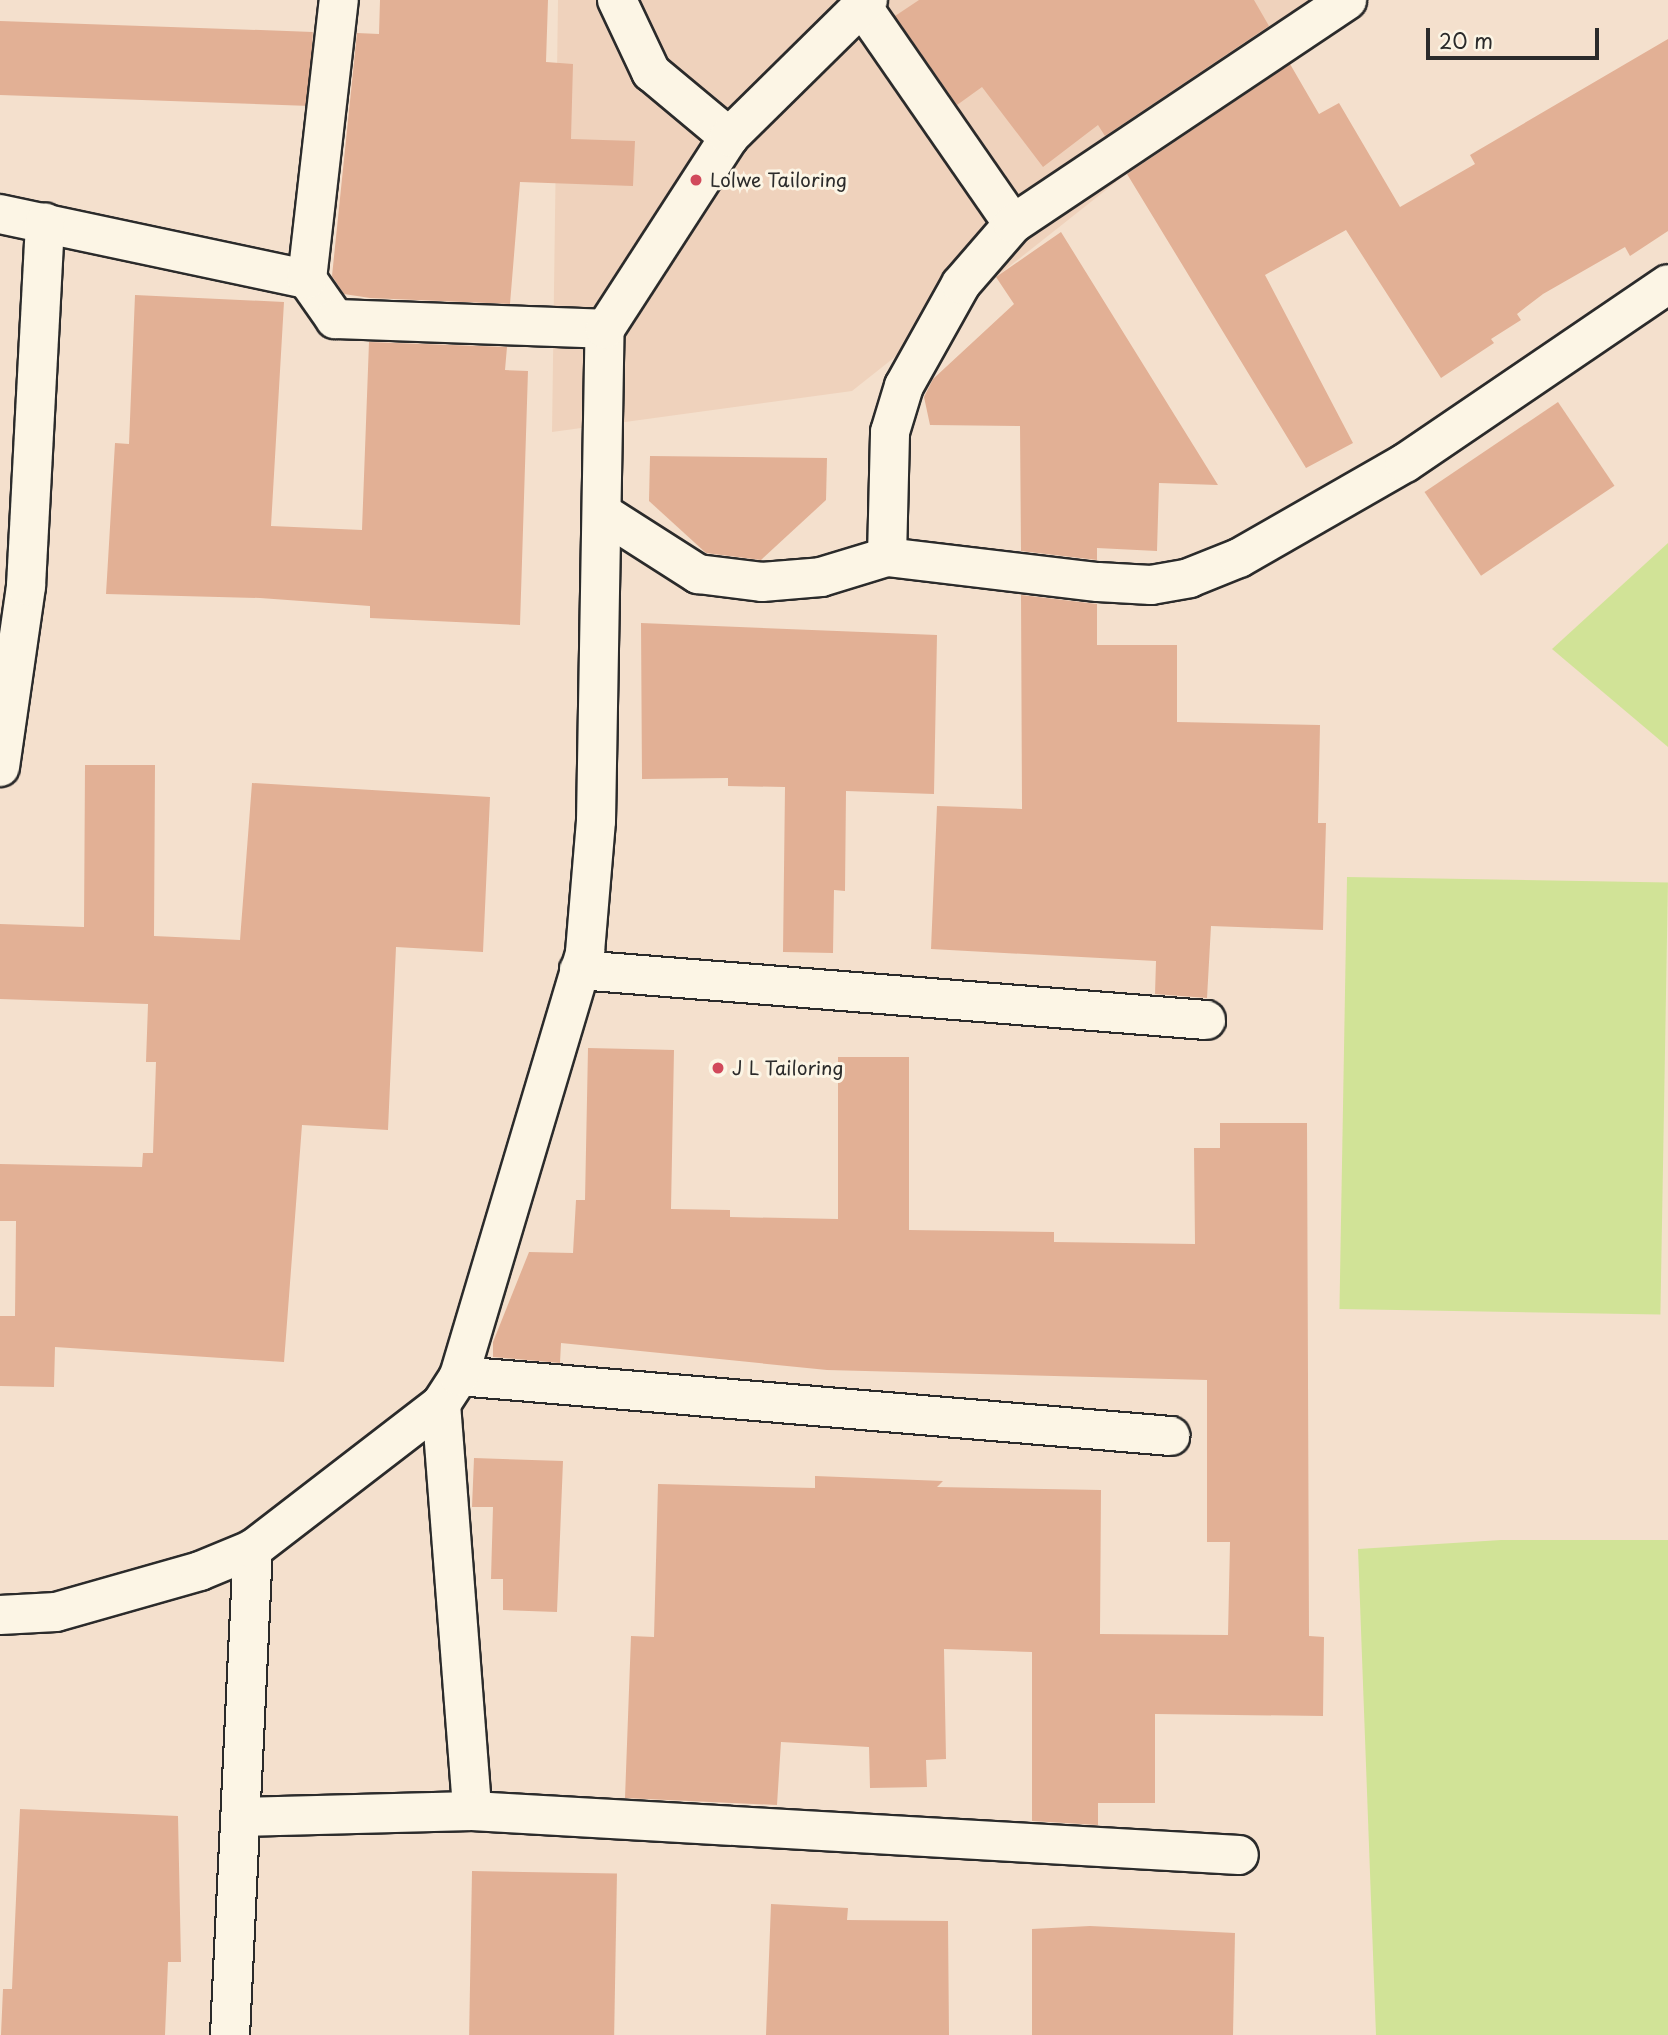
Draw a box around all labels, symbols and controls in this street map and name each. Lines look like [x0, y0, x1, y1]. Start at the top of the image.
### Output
scale bar [1430, 14, 1603, 58]
text: 20 m [1439, 24, 1493, 56]
place label: Lolwe Tailoring [710, 169, 847, 191]
marker: Lolwe Tailoring [688, 172, 704, 188]
place label: J L Tailoring [732, 1057, 847, 1079]
marker: J L Tailoring [710, 1060, 726, 1076]

